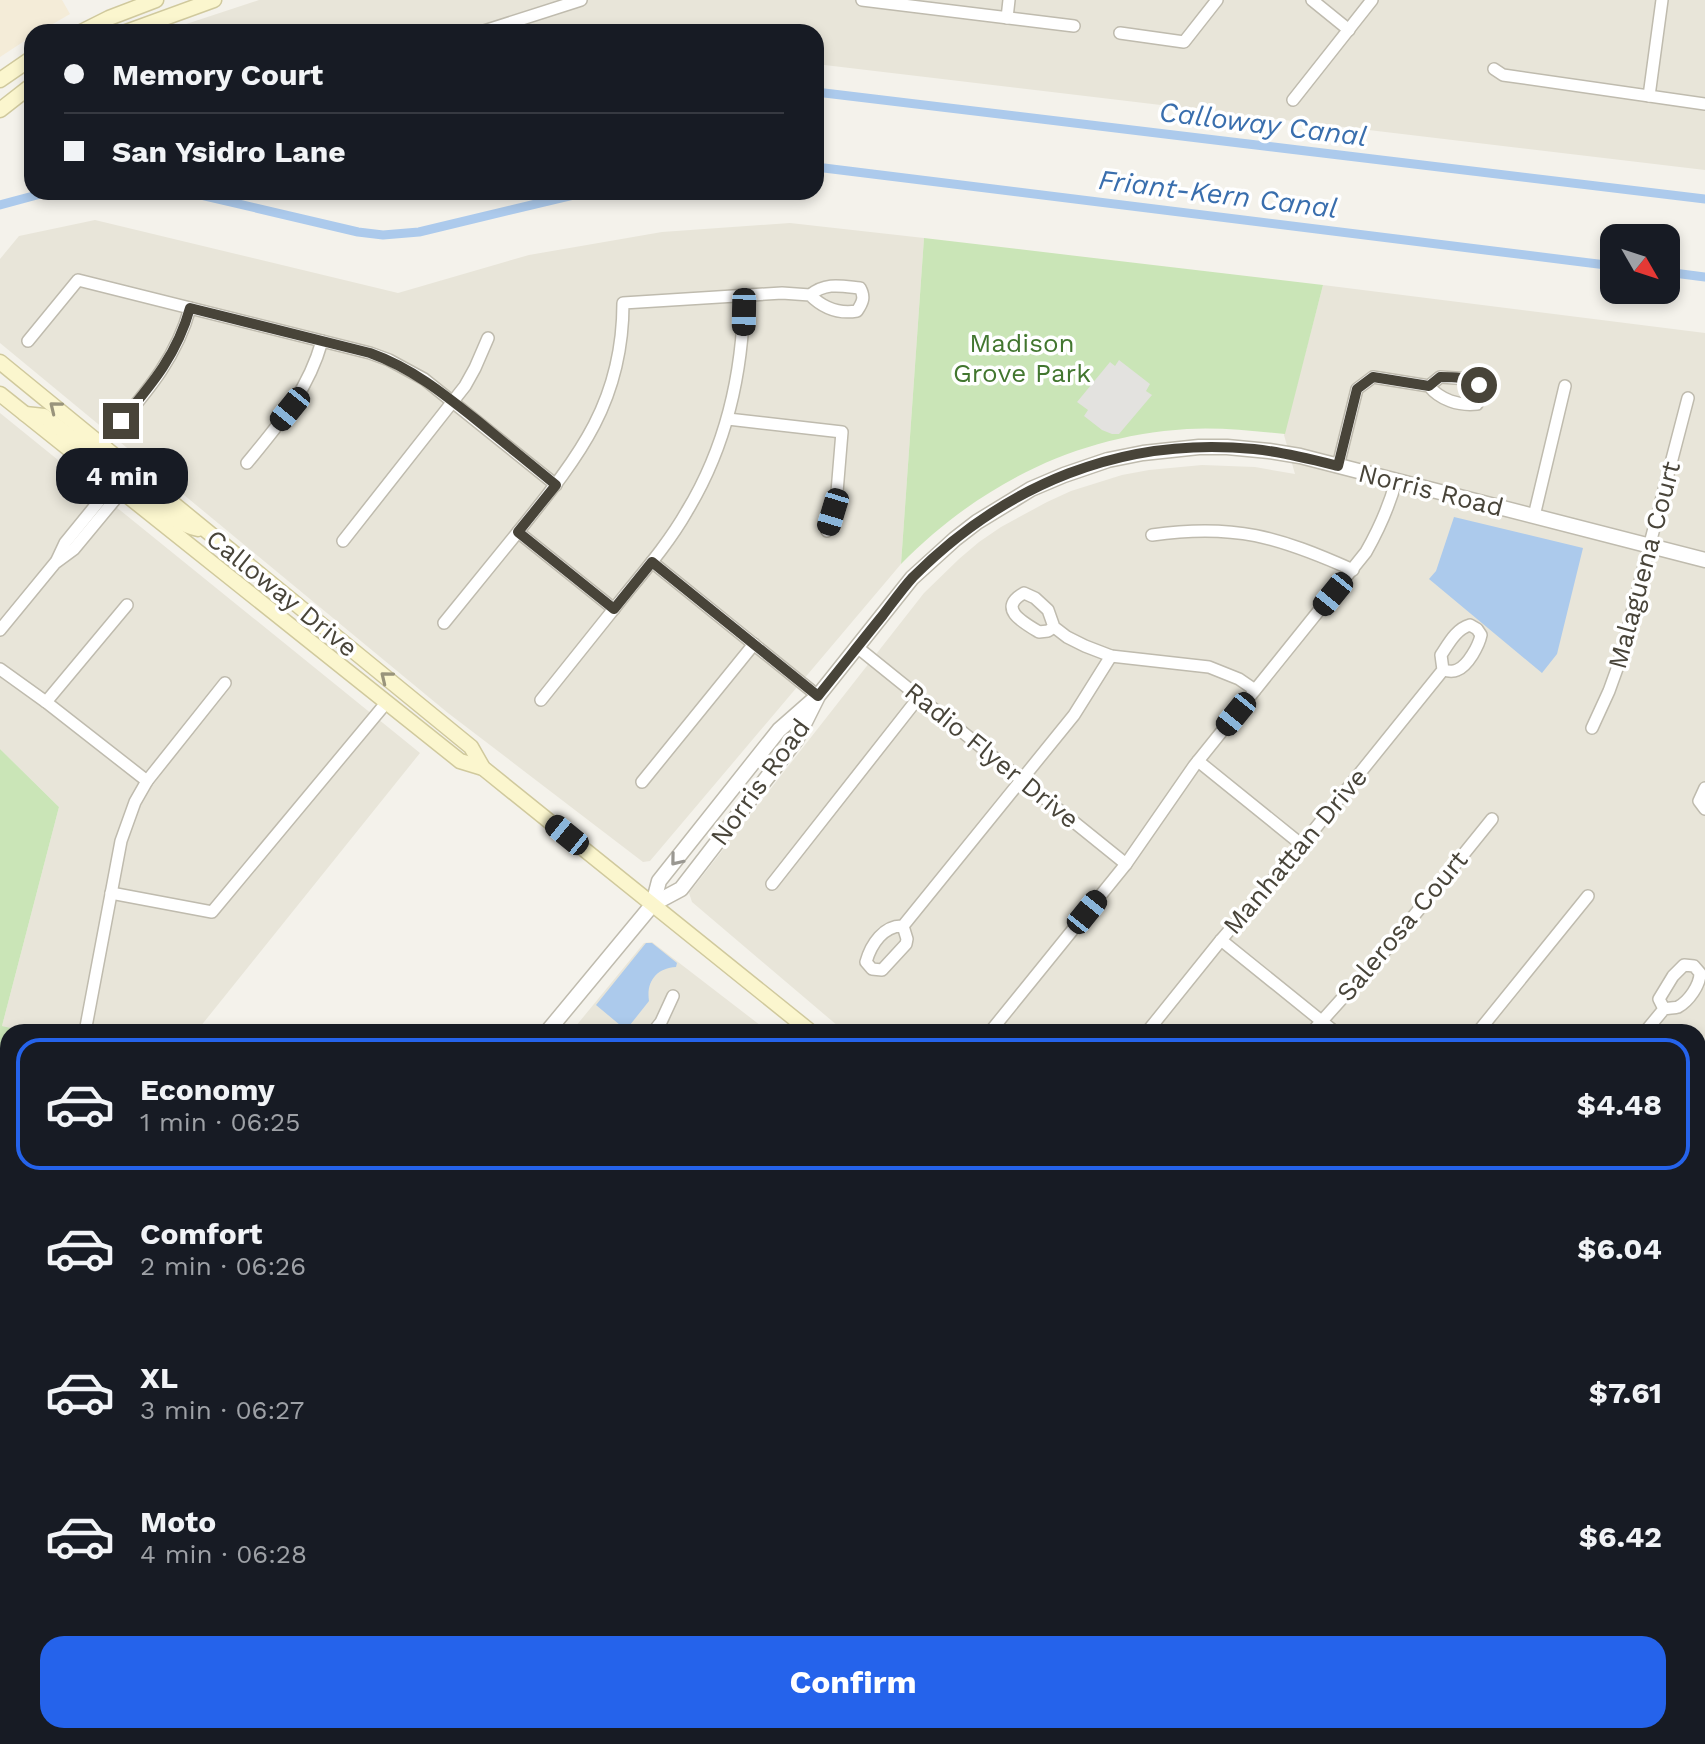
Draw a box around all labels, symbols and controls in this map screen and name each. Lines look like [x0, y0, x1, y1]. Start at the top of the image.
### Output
text: Memory Court [112, 57, 323, 92]
water label: Calloway Canal [1157, 95, 1369, 153]
text: San Ysidro Lane [112, 134, 346, 169]
water label: Friant-Kern Canal [1097, 163, 1339, 225]
north arrow [1600, 224, 1680, 304]
map controls [1600, 224, 1680, 304]
car [732, 288, 756, 336]
park label: Madison Grove Park [953, 328, 1091, 388]
route start [1461, 367, 1497, 403]
car [266, 383, 314, 435]
one-way arrow [49, 402, 64, 416]
route end [103, 403, 139, 439]
callout: 4 min [55, 449, 187, 505]
street label: Norris Road [1355, 457, 1507, 523]
street label: Malaguena Court [1602, 458, 1686, 672]
text: 4 min [86, 461, 158, 491]
car [815, 486, 851, 538]
street label: Calloway Drive [201, 523, 363, 663]
car [1309, 568, 1357, 620]
one-way arrow [381, 672, 395, 687]
street label: Radio Flyer Drive [899, 676, 1085, 834]
car [1212, 688, 1260, 740]
street label: Norris Road [704, 713, 816, 851]
street label: Manhattan Drive [1217, 762, 1373, 940]
car [541, 811, 593, 859]
street label: Salerosa Court [1330, 845, 1474, 1007]
one-way arrow [671, 851, 685, 866]
car [1063, 886, 1111, 938]
icon: car [44, 1068, 116, 1140]
text: Economy [140, 1072, 275, 1107]
text: $4.48 [1577, 1087, 1662, 1122]
text: 1 min · 06:25 [140, 1107, 300, 1137]
icon: car [44, 1212, 116, 1284]
text: Comfort [140, 1216, 262, 1251]
text: $6.04 [1577, 1231, 1662, 1266]
text: 2 min · 06:26 [140, 1251, 306, 1281]
icon: car [44, 1356, 116, 1428]
text: XL [140, 1360, 178, 1395]
text: $7.61 [1589, 1375, 1662, 1410]
text: 3 min · 06:27 [140, 1395, 304, 1425]
icon: car [44, 1500, 116, 1572]
text: Moto [140, 1504, 216, 1539]
text: $6.42 [1579, 1519, 1662, 1554]
text: 4 min · 06:28 [140, 1539, 307, 1569]
button: Confirm [40, 1636, 1666, 1728]

